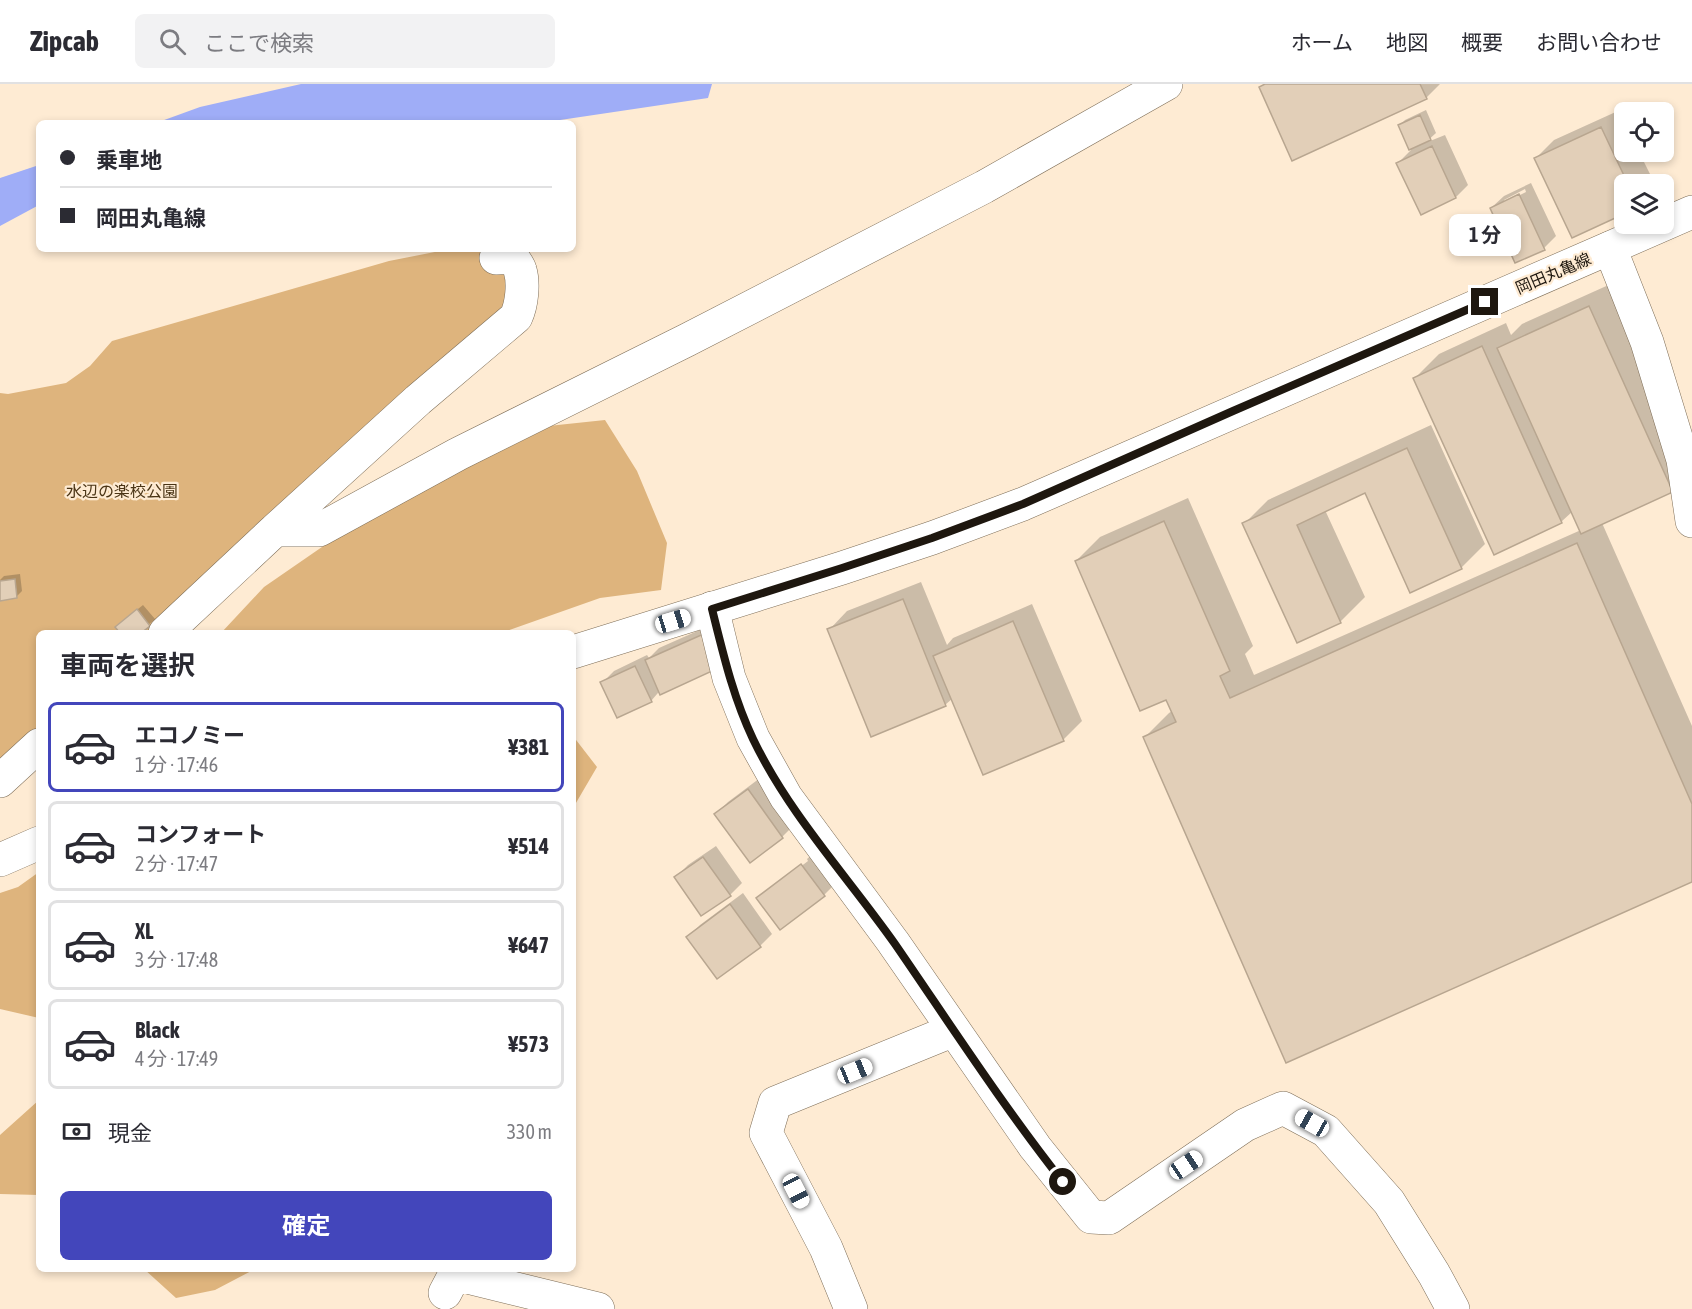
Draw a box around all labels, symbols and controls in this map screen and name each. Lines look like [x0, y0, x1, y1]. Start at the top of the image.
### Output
search box [135, 14, 555, 68]
text: Zipcab [30, 25, 99, 57]
icon: search [156, 25, 189, 58]
text: ここで検索 [204, 30, 314, 56]
text: ホーム [1291, 30, 1353, 54]
text: 地図 [1386, 30, 1428, 54]
text: 概要 [1461, 30, 1503, 54]
text: お問い合わせ [1536, 30, 1662, 54]
map controls [1614, 102, 1674, 234]
button: locate [1614, 102, 1674, 162]
text: 乗車地 [96, 147, 162, 173]
button: layers [1614, 174, 1674, 234]
text: 岡田丸亀線 [96, 205, 206, 231]
callout: 1 分 [1449, 215, 1521, 257]
text: 1 分 [1469, 223, 1501, 246]
street label: 岡田丸亀線 [1513, 249, 1593, 297]
route end [1471, 288, 1498, 315]
park label: 水辺の楽校公園 [66, 482, 178, 500]
car [653, 607, 693, 635]
text: 車両を選択 [60, 650, 195, 681]
icon: car [63, 720, 117, 774]
text: エコノミー [135, 722, 245, 748]
text: ¥381 [508, 734, 549, 760]
text: 1 分 · 17:46 [135, 753, 218, 776]
icon: car [63, 819, 117, 873]
text: コンフォート [135, 821, 266, 847]
text: ¥514 [508, 833, 549, 859]
text: 2 分 · 17:47 [135, 852, 218, 875]
icon: car [63, 918, 117, 972]
text: XL [135, 918, 153, 944]
text: ¥647 [508, 932, 549, 958]
text: 3 分 · 17:48 [135, 948, 218, 971]
icon: car [63, 1017, 117, 1071]
text: Black [135, 1017, 179, 1043]
text: ¥573 [508, 1031, 549, 1057]
text: 4 分 · 17:49 [135, 1047, 218, 1070]
car [835, 1056, 875, 1086]
car [1292, 1106, 1332, 1140]
icon: cash [60, 1115, 93, 1148]
text: 現金 [108, 1120, 152, 1146]
text: 330 m [507, 1120, 552, 1143]
car [1166, 1147, 1206, 1183]
route start [1049, 1168, 1076, 1195]
car [780, 1171, 812, 1211]
button: 確定 [60, 1191, 552, 1260]

